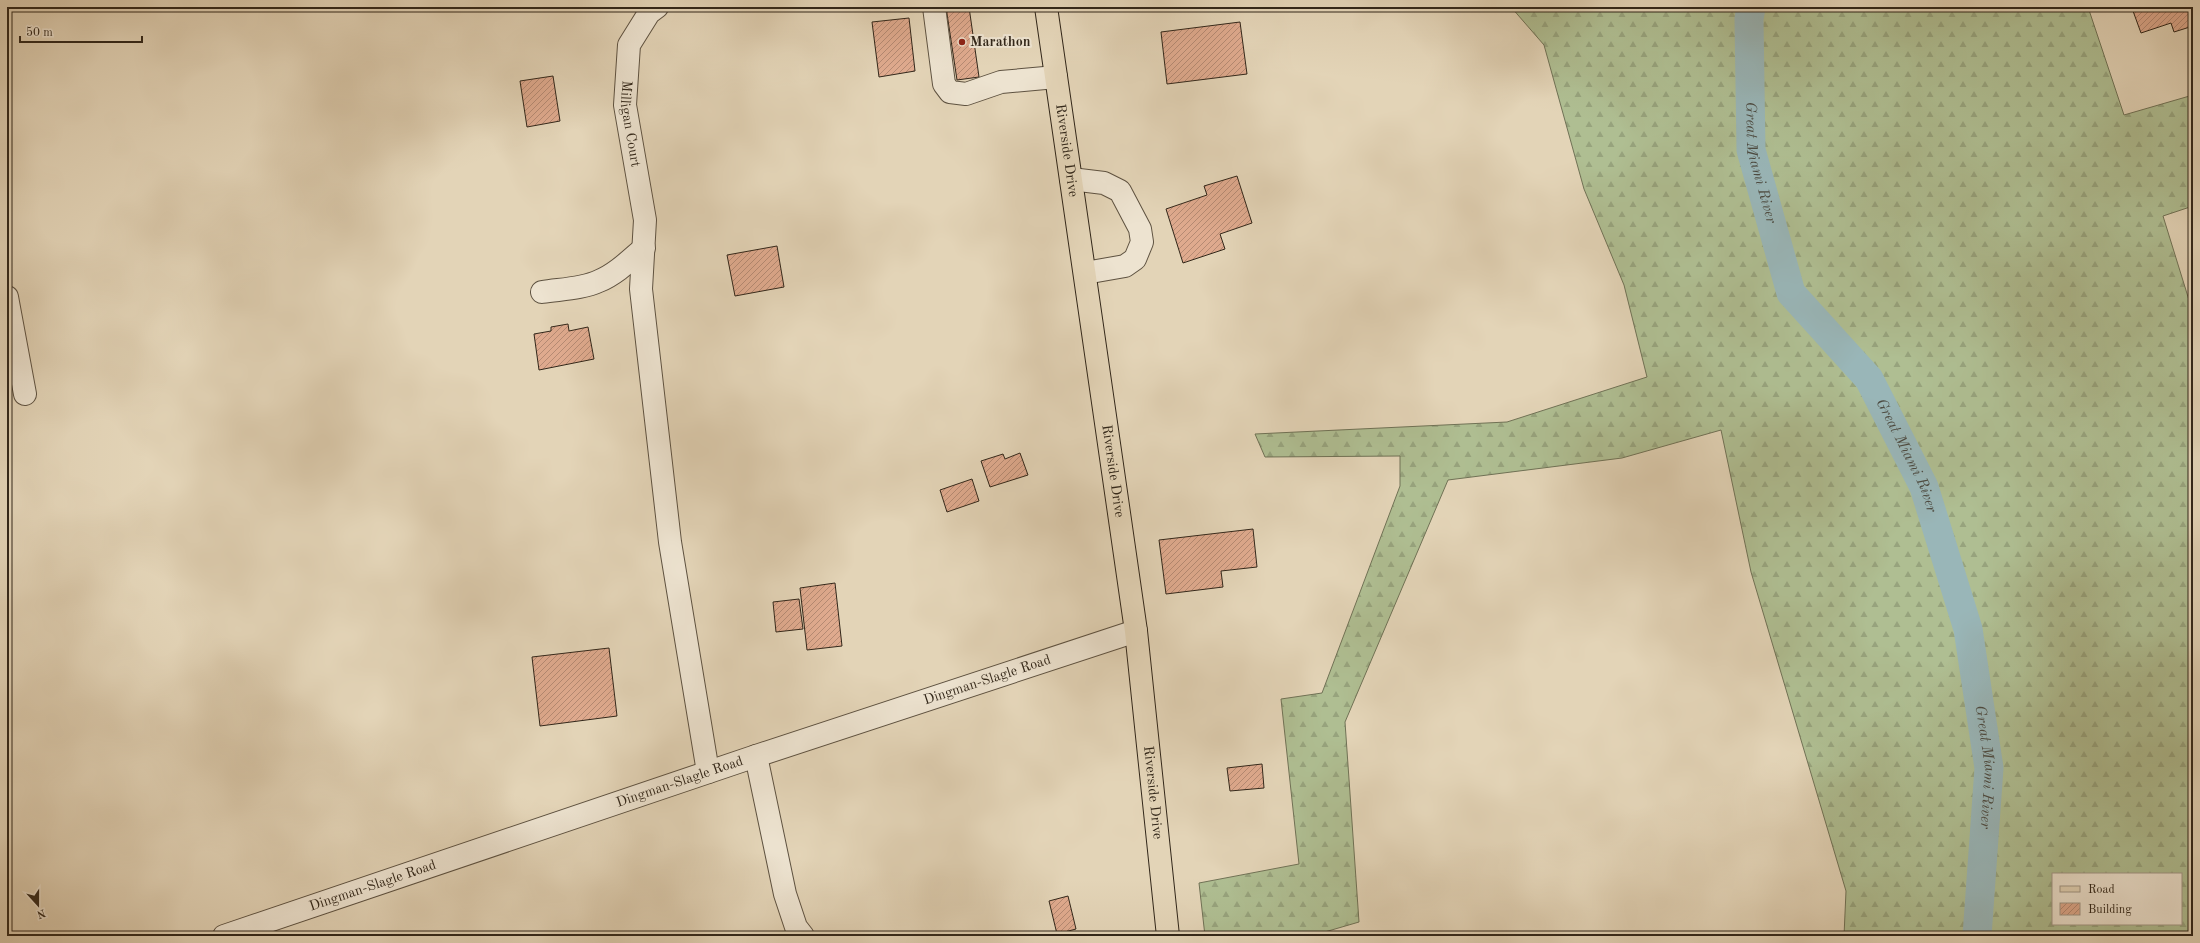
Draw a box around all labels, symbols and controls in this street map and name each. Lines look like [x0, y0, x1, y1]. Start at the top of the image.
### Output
scale bar [20, 18, 142, 44]
text: 50 m [26, 26, 53, 39]
place label: Marathon [970, 35, 1031, 49]
marker: Marathon [957, 37, 967, 47]
street label: Milligan Court [618, 80, 643, 168]
water label: Great Miami River [1743, 102, 1779, 226]
street label: Riverside Drive [1053, 103, 1080, 198]
water label: Great Miami River [1873, 396, 1939, 515]
street label: Riverside Drive [1099, 424, 1127, 519]
street label: Dingman-Slagle Road [922, 653, 1053, 707]
water label: Great Miami River [1972, 704, 1997, 830]
street label: Riverside Drive [1141, 745, 1165, 840]
street label: Dingman-Slagle Road [614, 754, 745, 810]
street label: Dingman-Slagle Road [308, 858, 438, 914]
legend [2052, 873, 2182, 925]
text: Road [2088, 884, 2115, 896]
north arrow [18, 885, 58, 925]
text: Building [2088, 904, 2132, 916]
text: N [35, 906, 47, 920]

